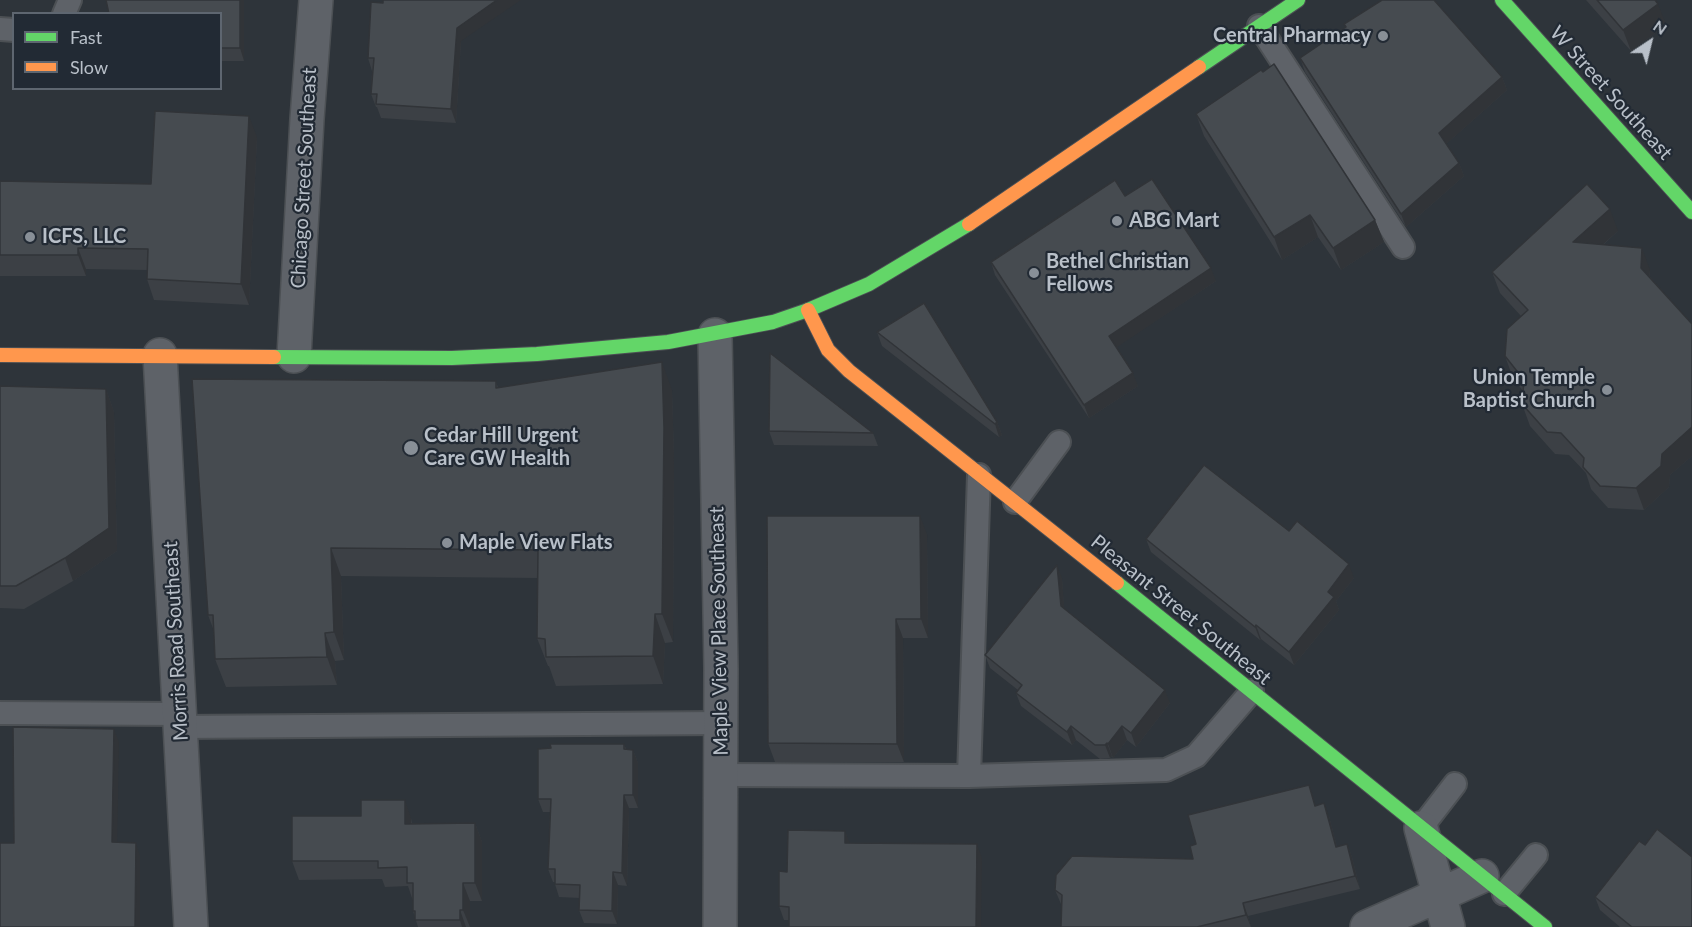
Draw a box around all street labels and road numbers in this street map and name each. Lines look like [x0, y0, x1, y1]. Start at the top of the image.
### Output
street label: W Street Southeast [1545, 21, 1677, 165]
street label: Chicago Street Southeast [286, 67, 322, 289]
street label: Maple View Place Southeast [705, 506, 733, 756]
street label: Pleasant Street Southeast [1086, 530, 1276, 690]
street label: Morris Road Southeast [159, 540, 193, 742]

